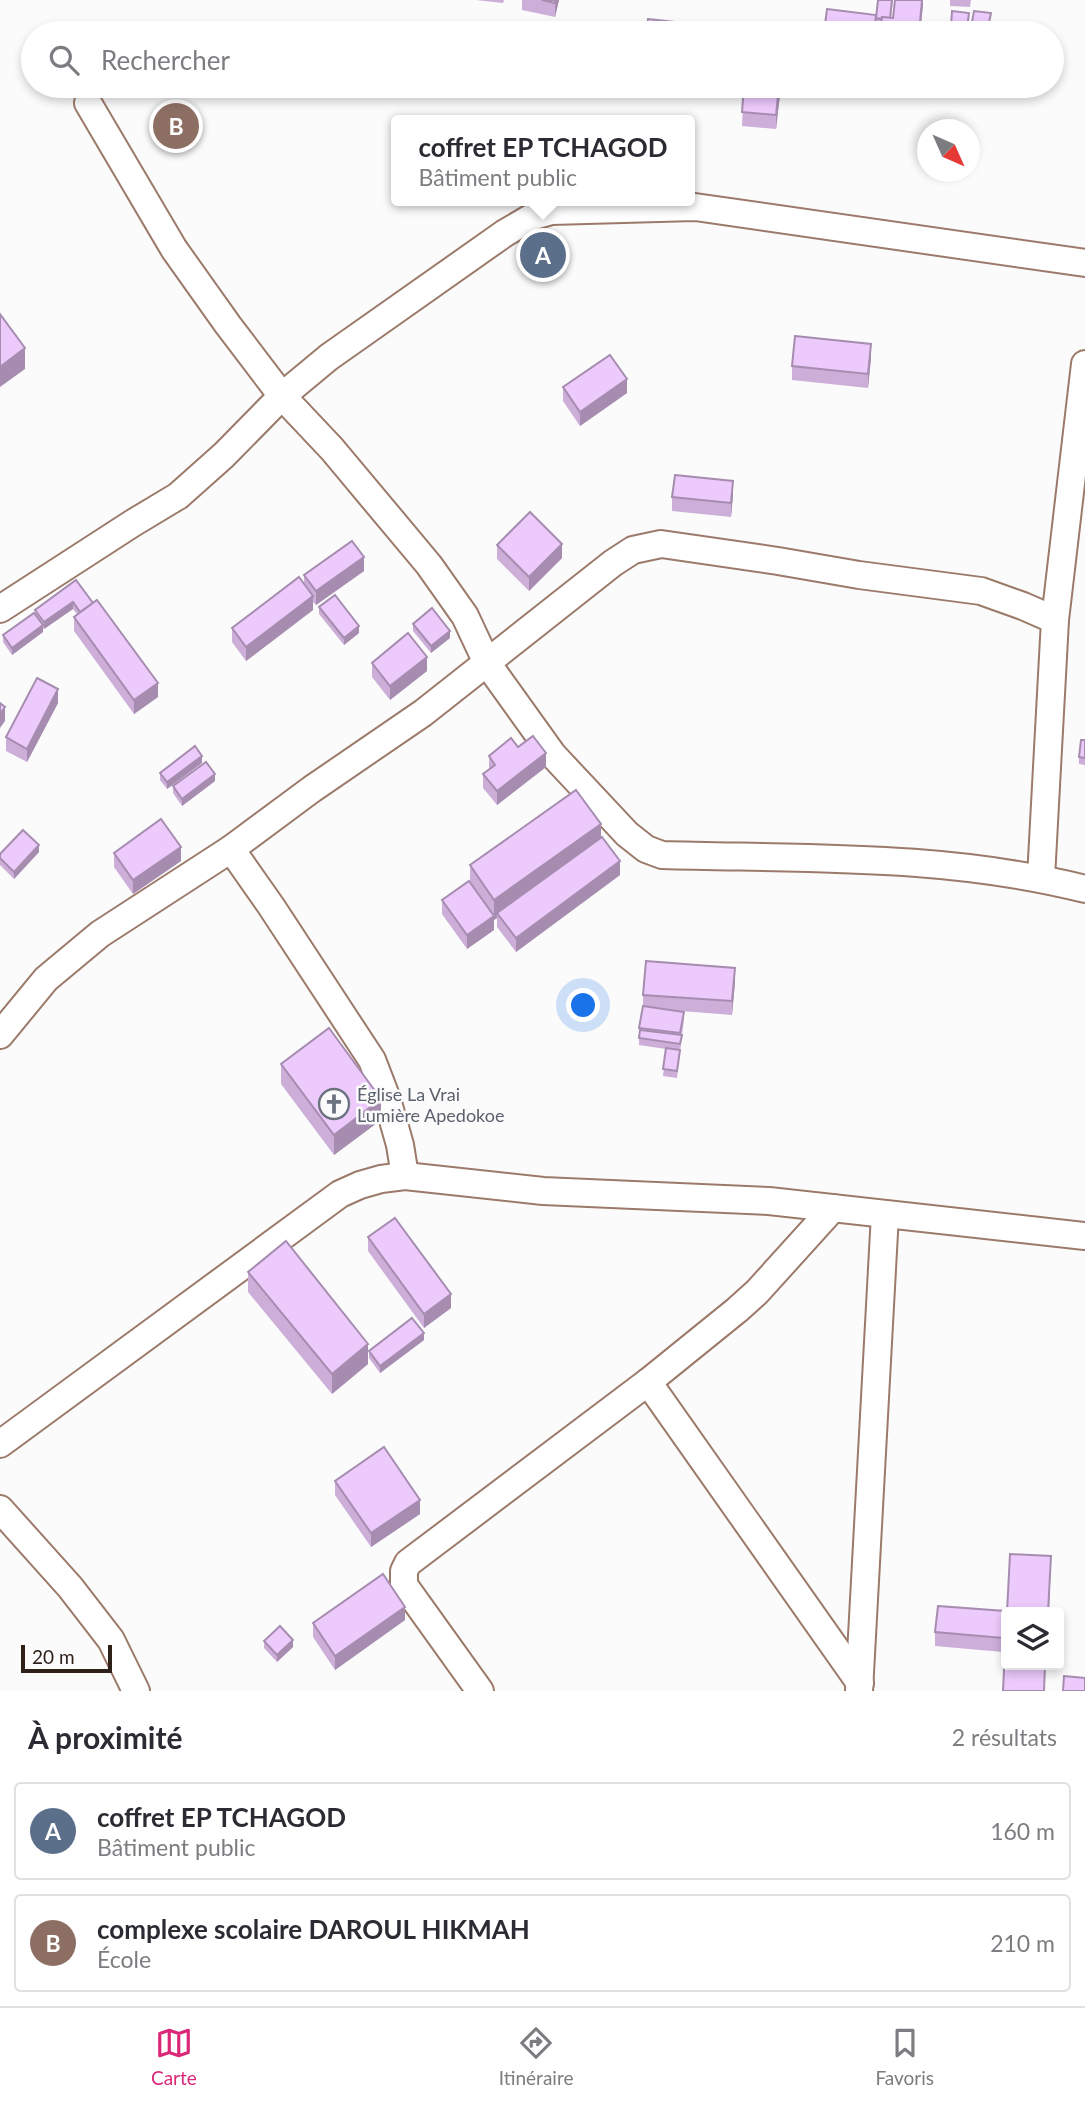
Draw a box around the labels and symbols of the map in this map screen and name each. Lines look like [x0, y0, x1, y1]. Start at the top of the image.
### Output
pin: B [153, 100, 199, 152]
north arrow [917, 119, 980, 182]
pin: A [520, 229, 566, 281]
your location [566, 988, 600, 1022]
place label: Église La Vrai Lumière Apedokoe [357, 1083, 504, 1126]
church icon: Église La Vrai Lumière Apedokoe [317, 1087, 351, 1121]
scale bar [21, 1642, 112, 1674]

